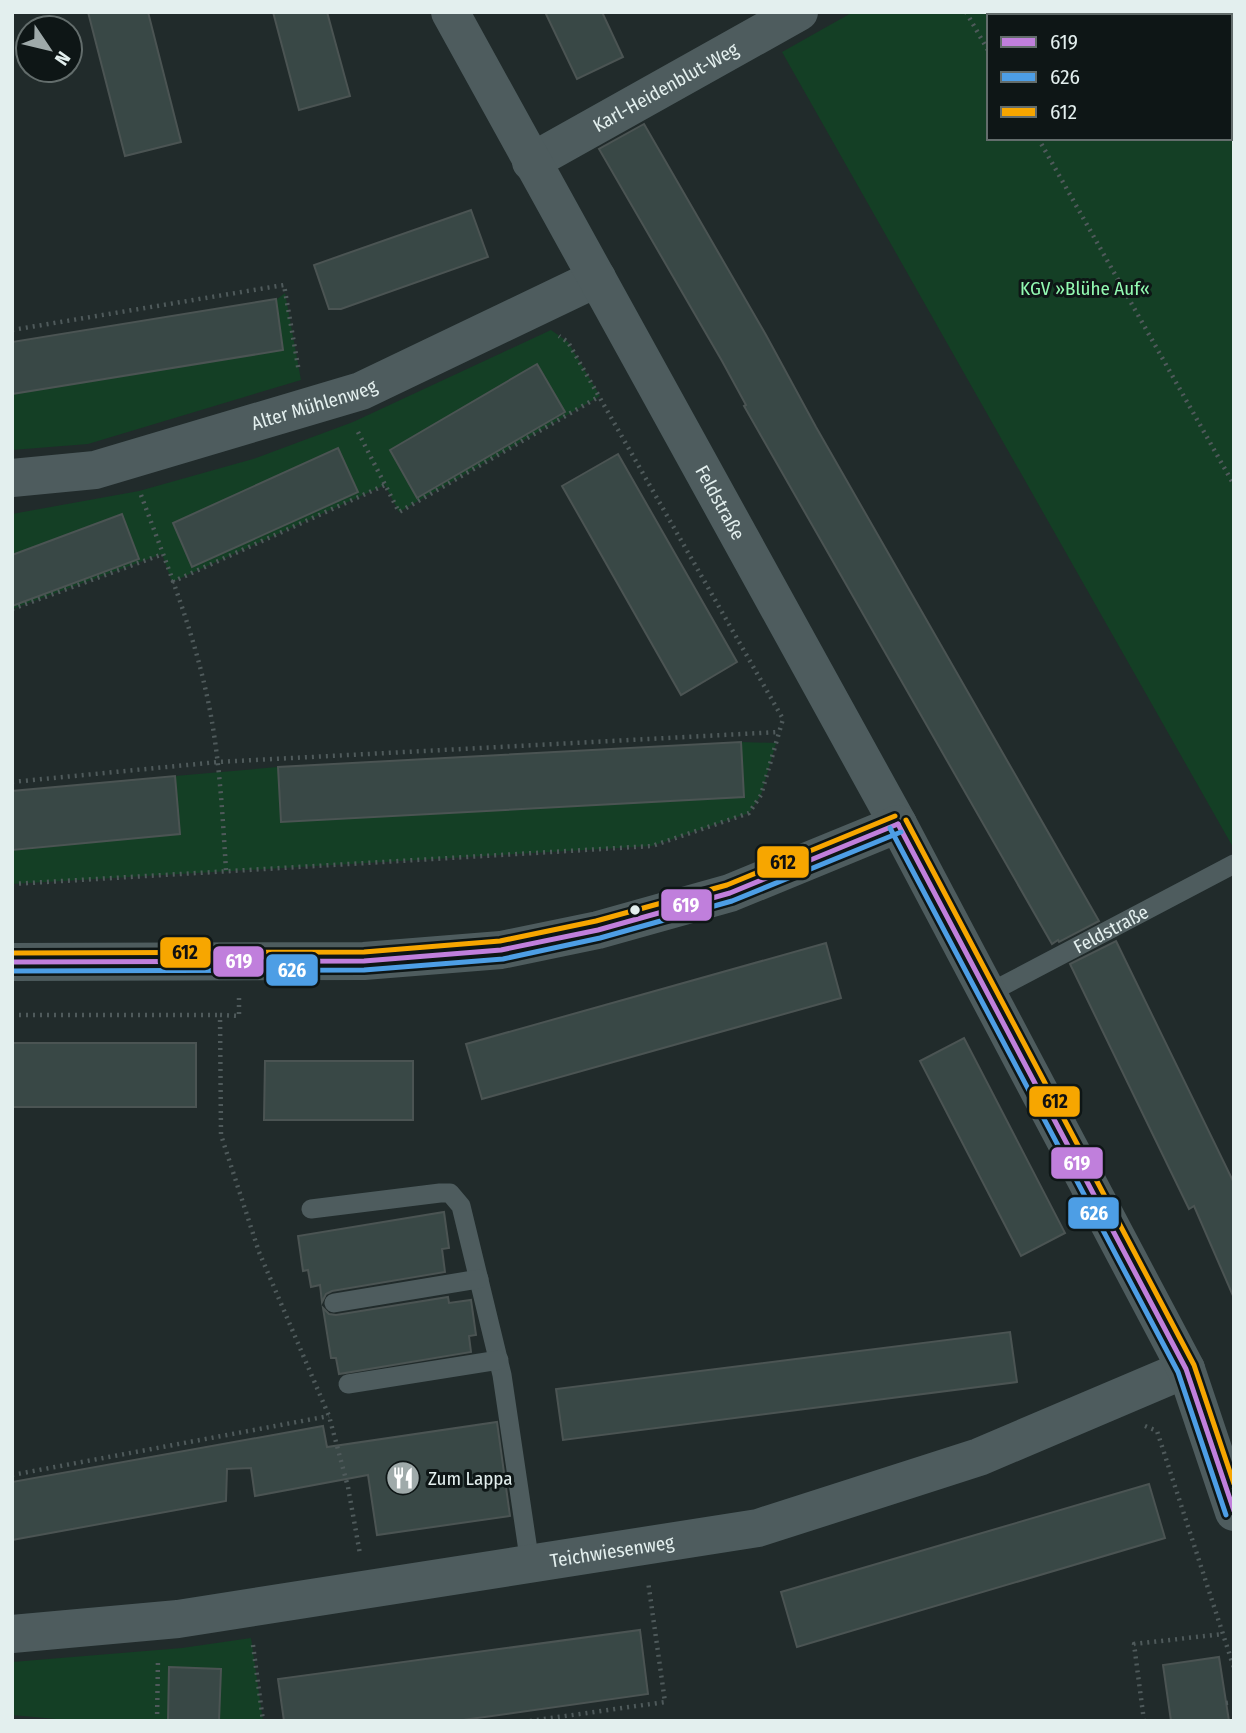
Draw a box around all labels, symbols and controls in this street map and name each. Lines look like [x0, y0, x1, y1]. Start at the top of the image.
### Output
north arrow [14, 14, 84, 84]
legend [987, 14, 1232, 140]
text: 619 [1050, 29, 1078, 55]
street label: Karl-Heidenblut-Weg [589, 37, 742, 137]
text: N [50, 47, 75, 70]
text: 626 [1050, 64, 1080, 90]
text: 612 [1050, 99, 1077, 125]
park label: KGV »Blühe Auf« [1020, 277, 1150, 300]
street label: Alter Mühlenweg [249, 374, 381, 435]
street label: Feldstraße [690, 461, 750, 544]
line badge: 612 [756, 845, 810, 879]
text: 612 [770, 851, 796, 874]
line badge: 619 [660, 888, 713, 922]
text: 619 [673, 894, 700, 917]
street label: Feldstraße [1070, 900, 1153, 958]
unlabelled marker [628, 903, 642, 917]
line badge: 612 [159, 936, 212, 969]
text: 612 [172, 941, 198, 964]
line badge: 619 [212, 945, 265, 978]
text: 619 [226, 950, 253, 973]
line badge: 626 [265, 953, 319, 987]
text: 626 [278, 959, 306, 982]
line badge: 612 [1028, 1085, 1081, 1118]
text: 612 [1042, 1090, 1068, 1113]
line badge: 619 [1050, 1146, 1104, 1180]
text: 619 [1064, 1152, 1091, 1175]
line badge: 626 [1067, 1196, 1120, 1230]
text: 626 [1080, 1202, 1108, 1225]
restaurant icon: Zum Lappa [384, 1459, 422, 1497]
place label: Zum Lappa [428, 1467, 513, 1490]
street label: Teichwiesenweg [549, 1530, 676, 1572]

